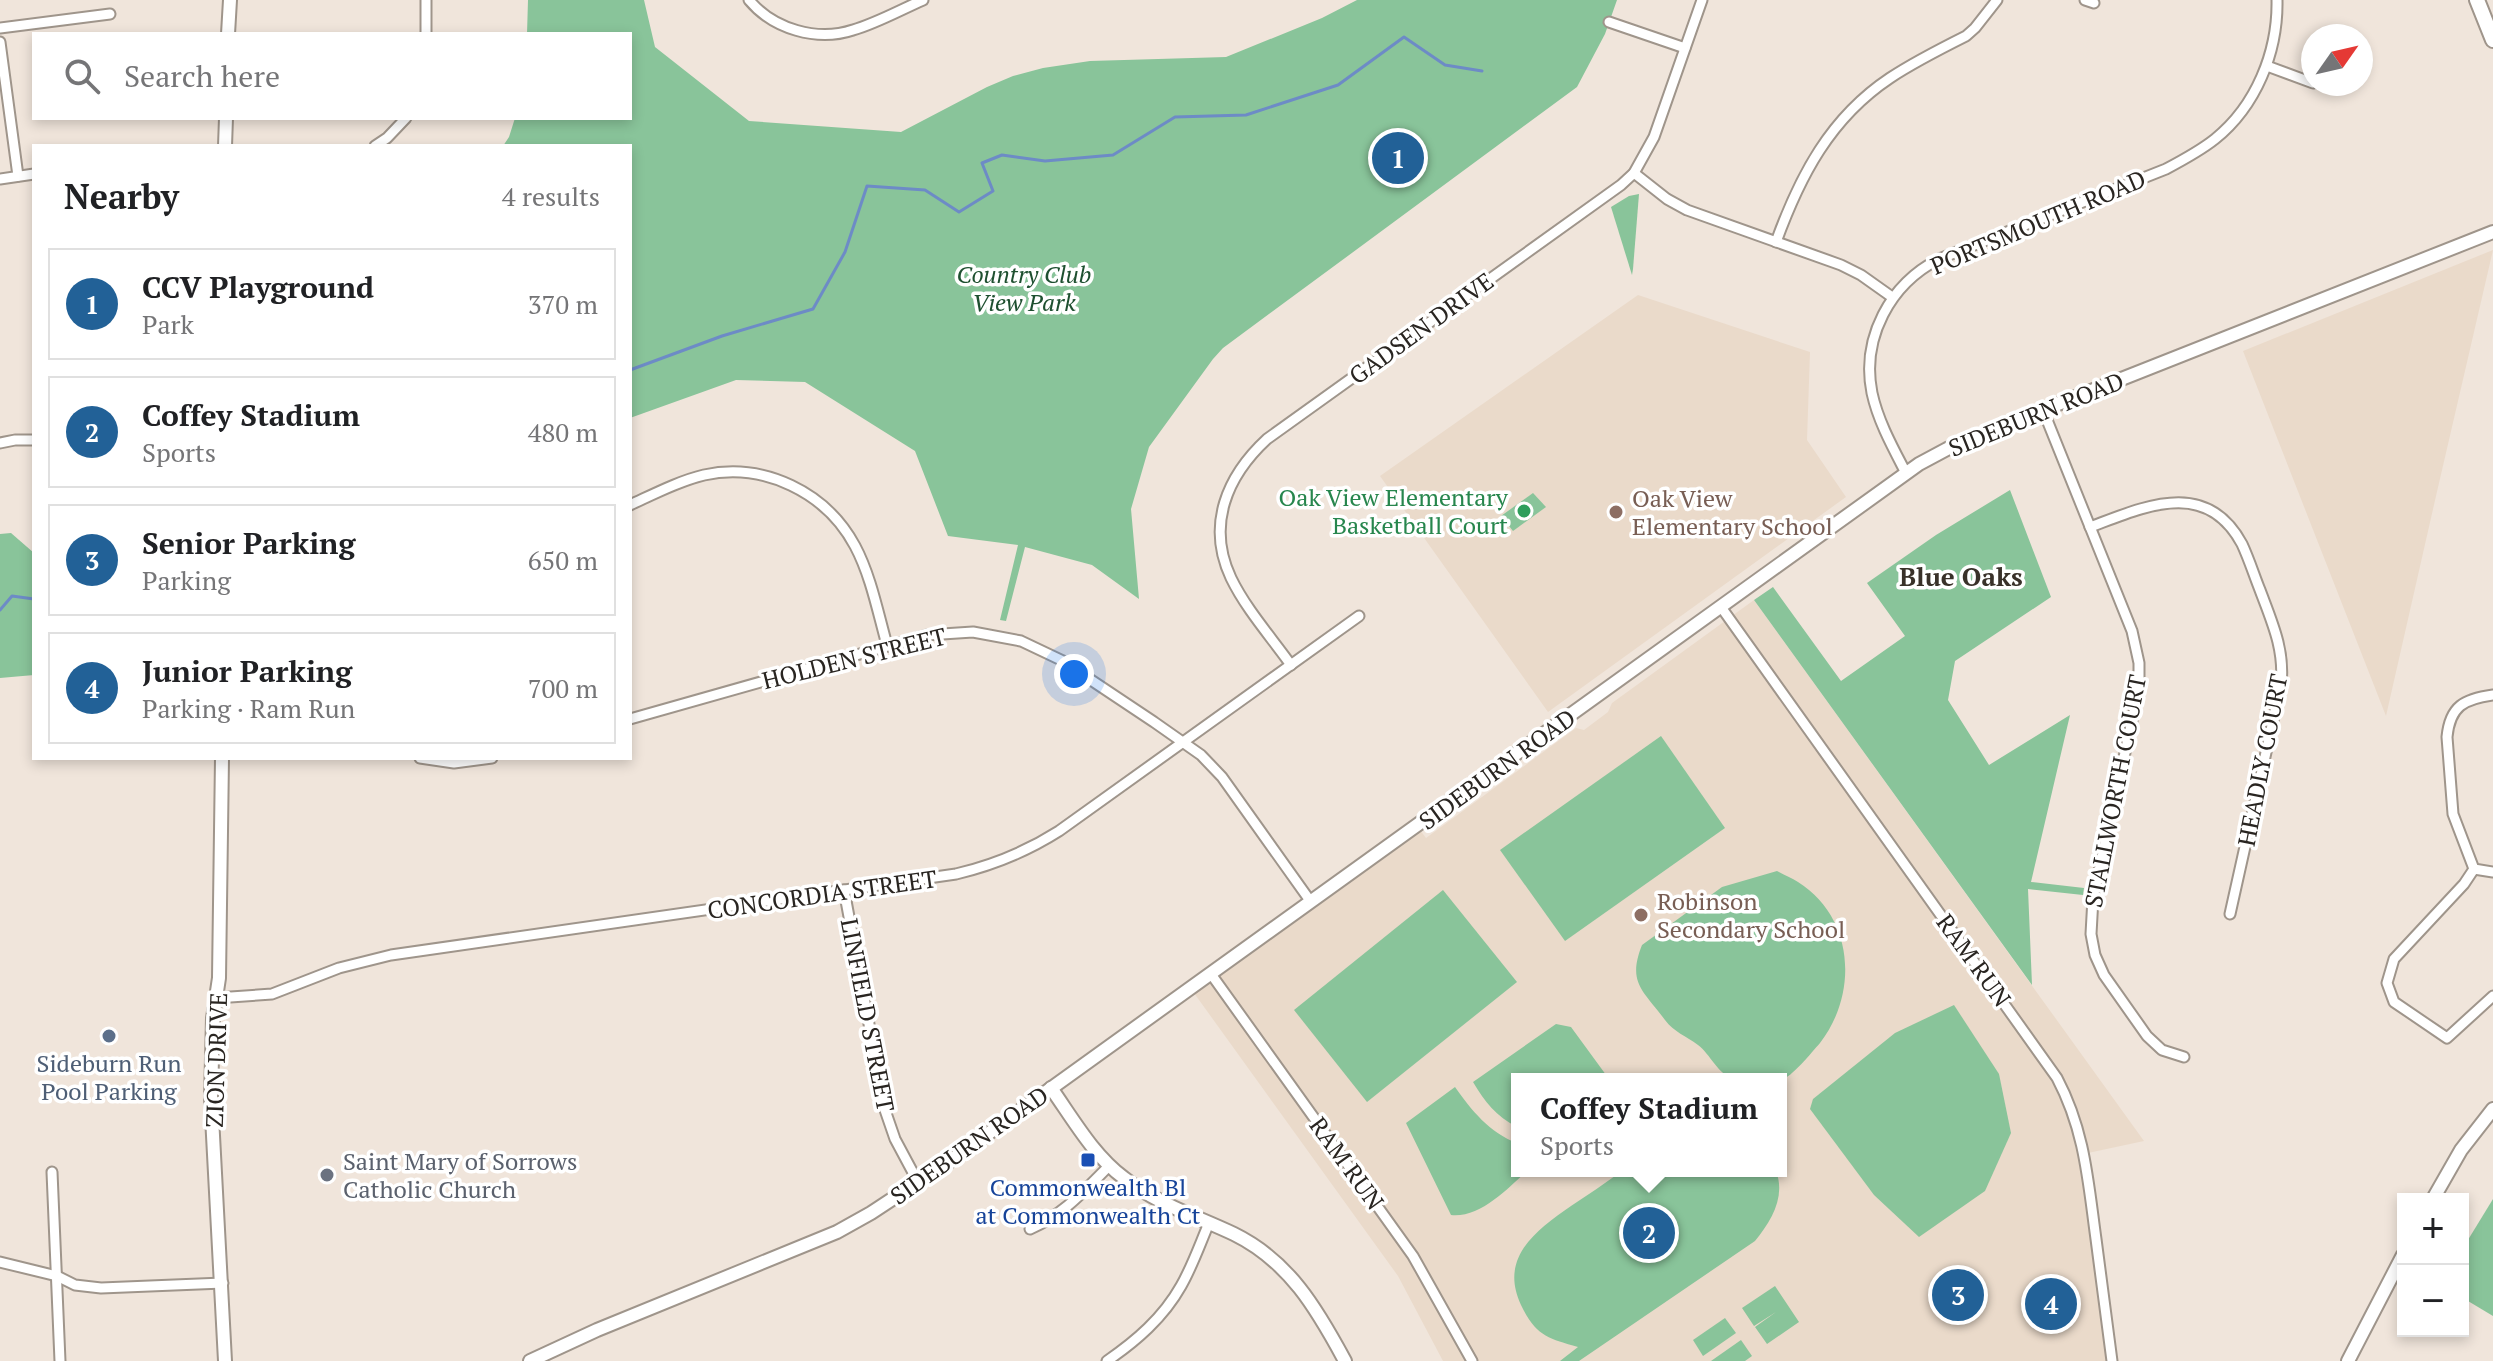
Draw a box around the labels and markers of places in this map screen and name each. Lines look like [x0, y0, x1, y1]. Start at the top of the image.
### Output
pin: 1 [1372, 128, 1424, 188]
place label: Oak View Elementary Basketball Court [1279, 481, 1509, 541]
place label: Oak View Elementary School [1632, 482, 1833, 542]
marker: Oak View Elementary Basketball Court [1515, 502, 1533, 520]
marker: Oak View Elementary School [1607, 503, 1625, 521]
place label: Robinson Secondary School [1657, 885, 1845, 945]
marker: Robinson Secondary School [1632, 906, 1650, 924]
marker: Sideburn Run Pool Parking [100, 1027, 118, 1045]
place label: Sideburn Run Pool Parking [37, 1047, 181, 1107]
place label: Saint Mary of Sorrows Catholic Church [343, 1145, 577, 1205]
marker: Commonwealth Bl at Commonwealth Ct [1079, 1151, 1097, 1169]
marker: Saint Mary of Sorrows Catholic Church [318, 1166, 336, 1184]
place label: Commonwealth Bl at Commonwealth Ct [975, 1171, 1201, 1231]
pin: 2 [1623, 1203, 1675, 1263]
pin: 3 [1932, 1265, 1984, 1325]
pin: 4 [2025, 1274, 2077, 1334]

